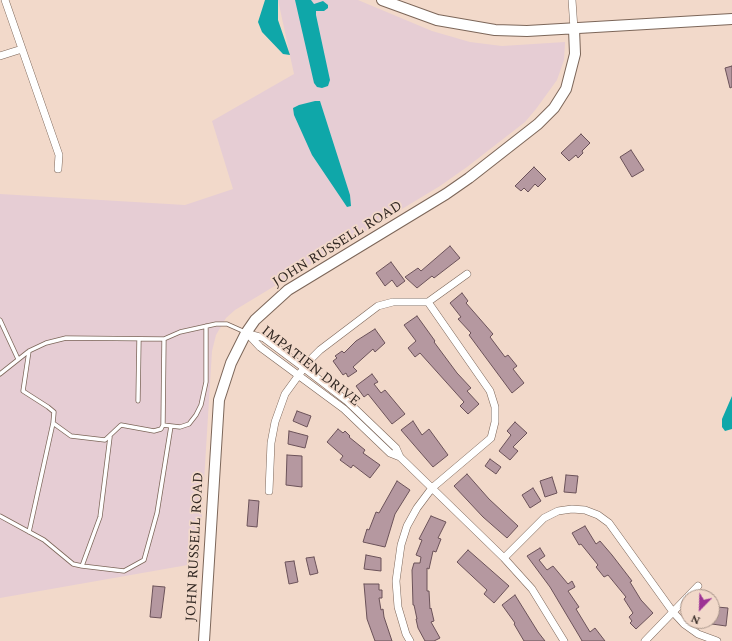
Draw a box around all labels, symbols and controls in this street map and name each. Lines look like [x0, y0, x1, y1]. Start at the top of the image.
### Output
street label: JOHN RUSSELL ROAD [270, 198, 406, 292]
street label: IMPATIEN DRIVE [257, 323, 363, 411]
street label: JOHN RUSSELL ROAD [184, 472, 208, 622]
north arrow [680, 589, 720, 629]
text: N [688, 610, 703, 629]

